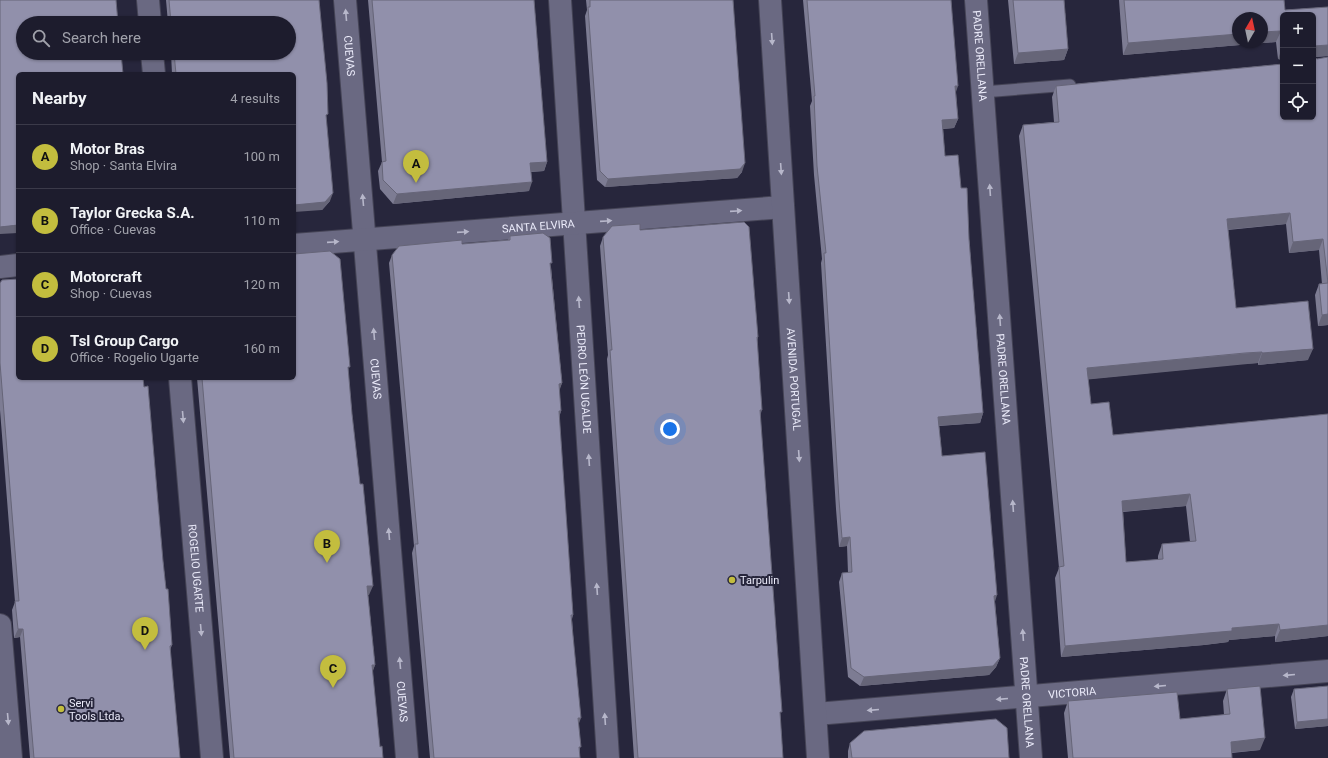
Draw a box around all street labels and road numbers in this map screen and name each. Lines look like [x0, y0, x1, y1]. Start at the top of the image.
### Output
street label: PADRE ORELLANA [970, 10, 990, 103]
street label: CUEVAS [341, 35, 358, 77]
street label: SANTA ELVIRA [502, 217, 576, 235]
street label: PEDRO LEÓN UGALDE [574, 324, 594, 434]
street label: AVENIDA PORTUGAL [784, 327, 804, 431]
street label: PADRE ORELLANA [994, 333, 1013, 426]
street label: CUEVAS [368, 358, 384, 400]
street label: ROGELIO UGARTE [186, 524, 206, 613]
street label: PADRE ORELLANA [1017, 656, 1037, 749]
street label: CUEVAS [394, 681, 411, 723]
street label: VICTORIA [1048, 684, 1097, 701]

